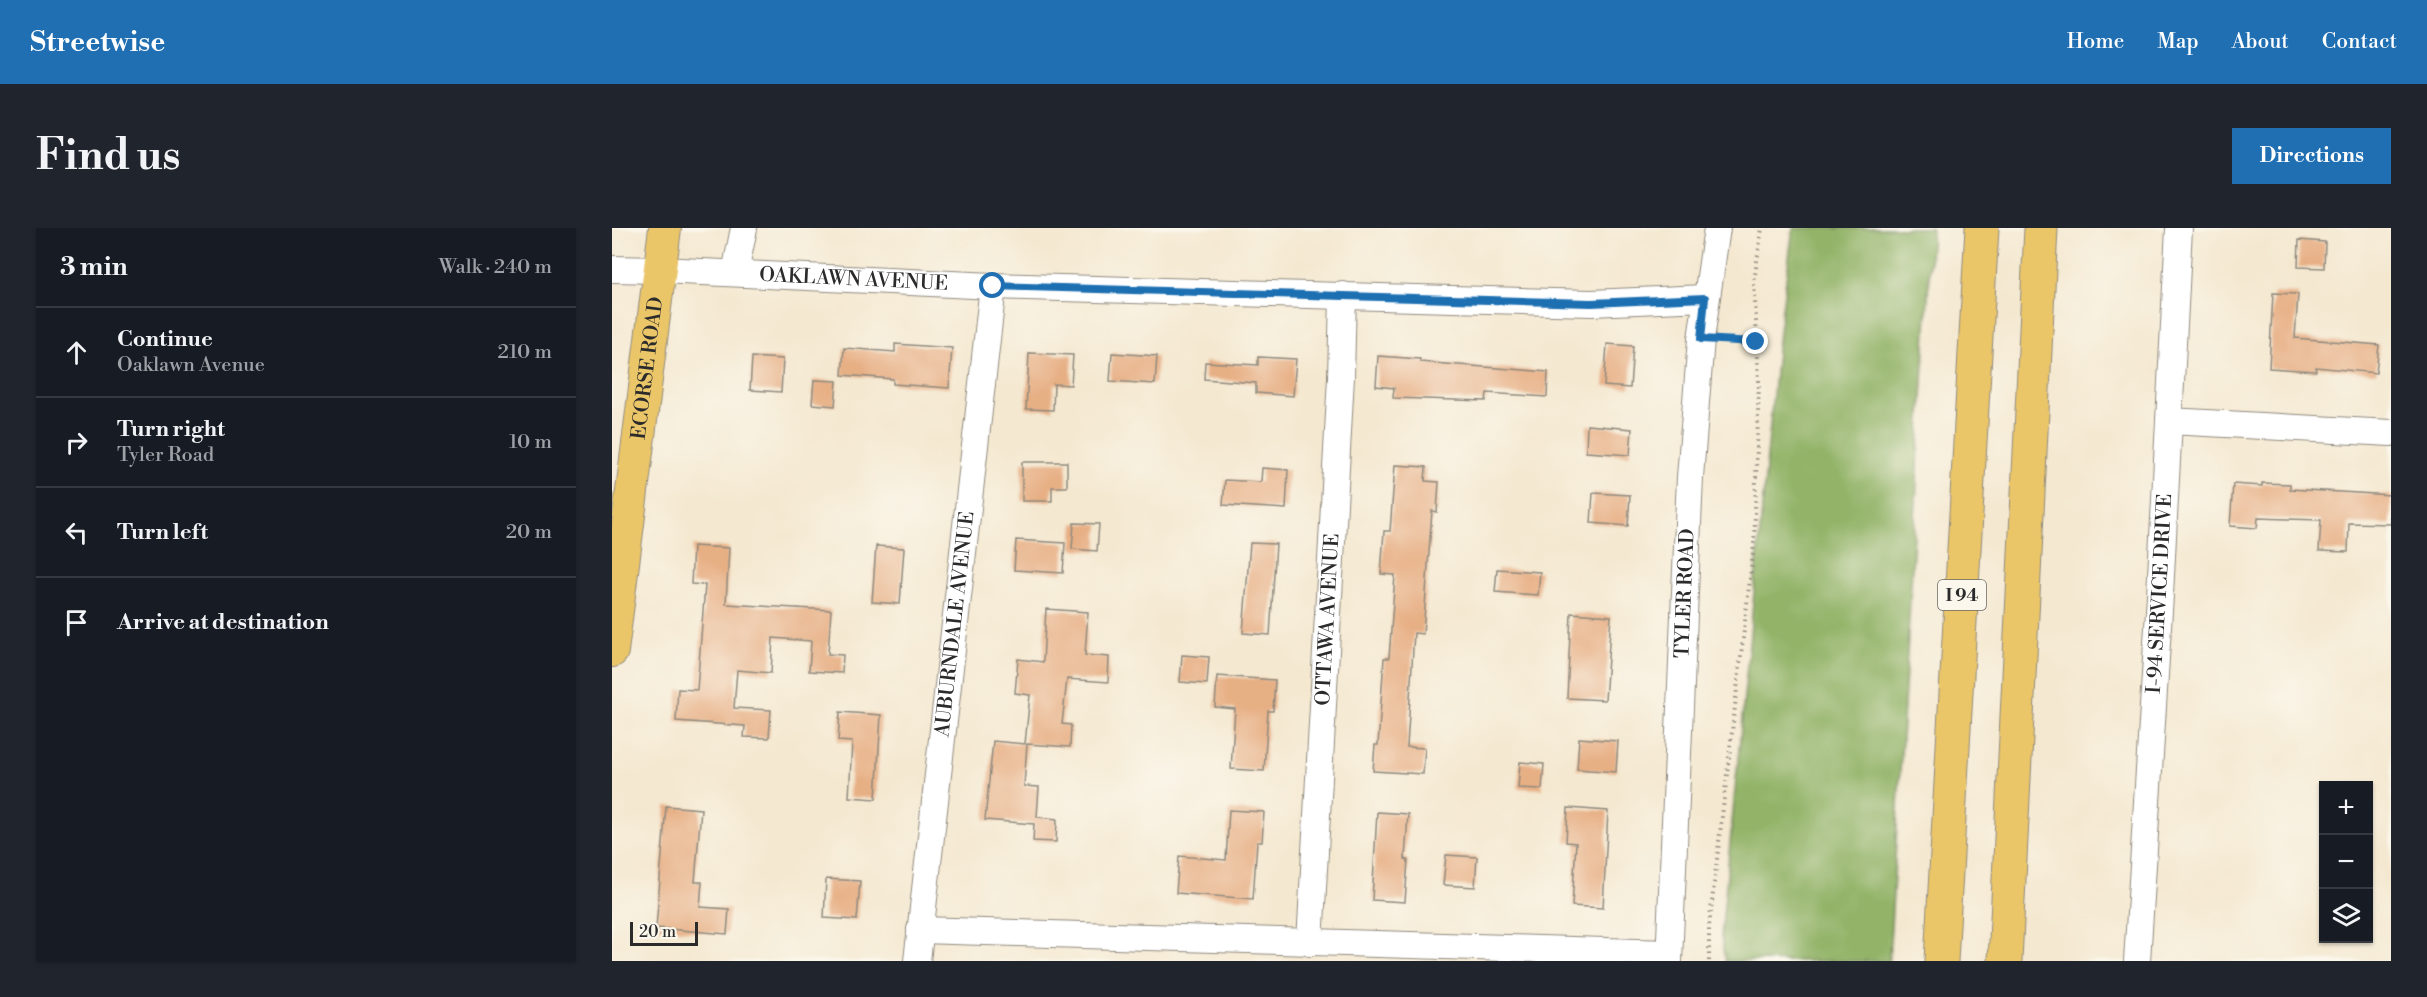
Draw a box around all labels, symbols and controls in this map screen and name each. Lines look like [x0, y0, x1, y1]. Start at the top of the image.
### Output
text: Streetwise [30, 25, 165, 60]
text: Home [2067, 29, 2124, 55]
text: Map [2157, 29, 2199, 55]
text: About [2232, 29, 2289, 55]
text: Contact [2322, 29, 2397, 55]
button: Directions [2232, 128, 2391, 184]
text: Find us [36, 130, 180, 183]
text: 3 min [60, 251, 128, 283]
text: Walk · 240 m [439, 255, 552, 280]
street label: OAKLAWN AVENUE [759, 262, 949, 296]
route start [979, 272, 1005, 298]
street label: ECORSE ROAD [626, 295, 669, 441]
text: Continue [117, 326, 213, 353]
route end [1742, 328, 1768, 354]
icon: ahead [60, 336, 93, 369]
text: 210 m [497, 340, 552, 365]
text: Oaklawn Avenue [117, 353, 265, 378]
text: Turn right [117, 416, 225, 443]
icon: right [60, 426, 93, 459]
text: 10 m [509, 430, 552, 455]
text: Tyler Road [117, 443, 214, 468]
street label: I-94 SERVICE DRIVE [2141, 493, 2178, 695]
street label: AUBURNDALE AVENUE [930, 510, 980, 739]
icon: left [60, 516, 93, 549]
text: Turn left [117, 519, 208, 546]
text: 20 m [506, 520, 552, 545]
street label: TYLER ROAD [1670, 528, 1700, 659]
street label: OTTAWA AVENUE [1311, 533, 1345, 706]
road number: I 94 [1938, 580, 1986, 610]
icon: arrive [60, 606, 93, 639]
text: Arrive at destination [117, 609, 329, 636]
map controls [2319, 781, 2373, 943]
button: + [2319, 781, 2373, 835]
button: − [2319, 835, 2373, 889]
button: layers [2319, 889, 2373, 943]
scale bar [630, 919, 698, 946]
text: 20 m [639, 922, 676, 942]

